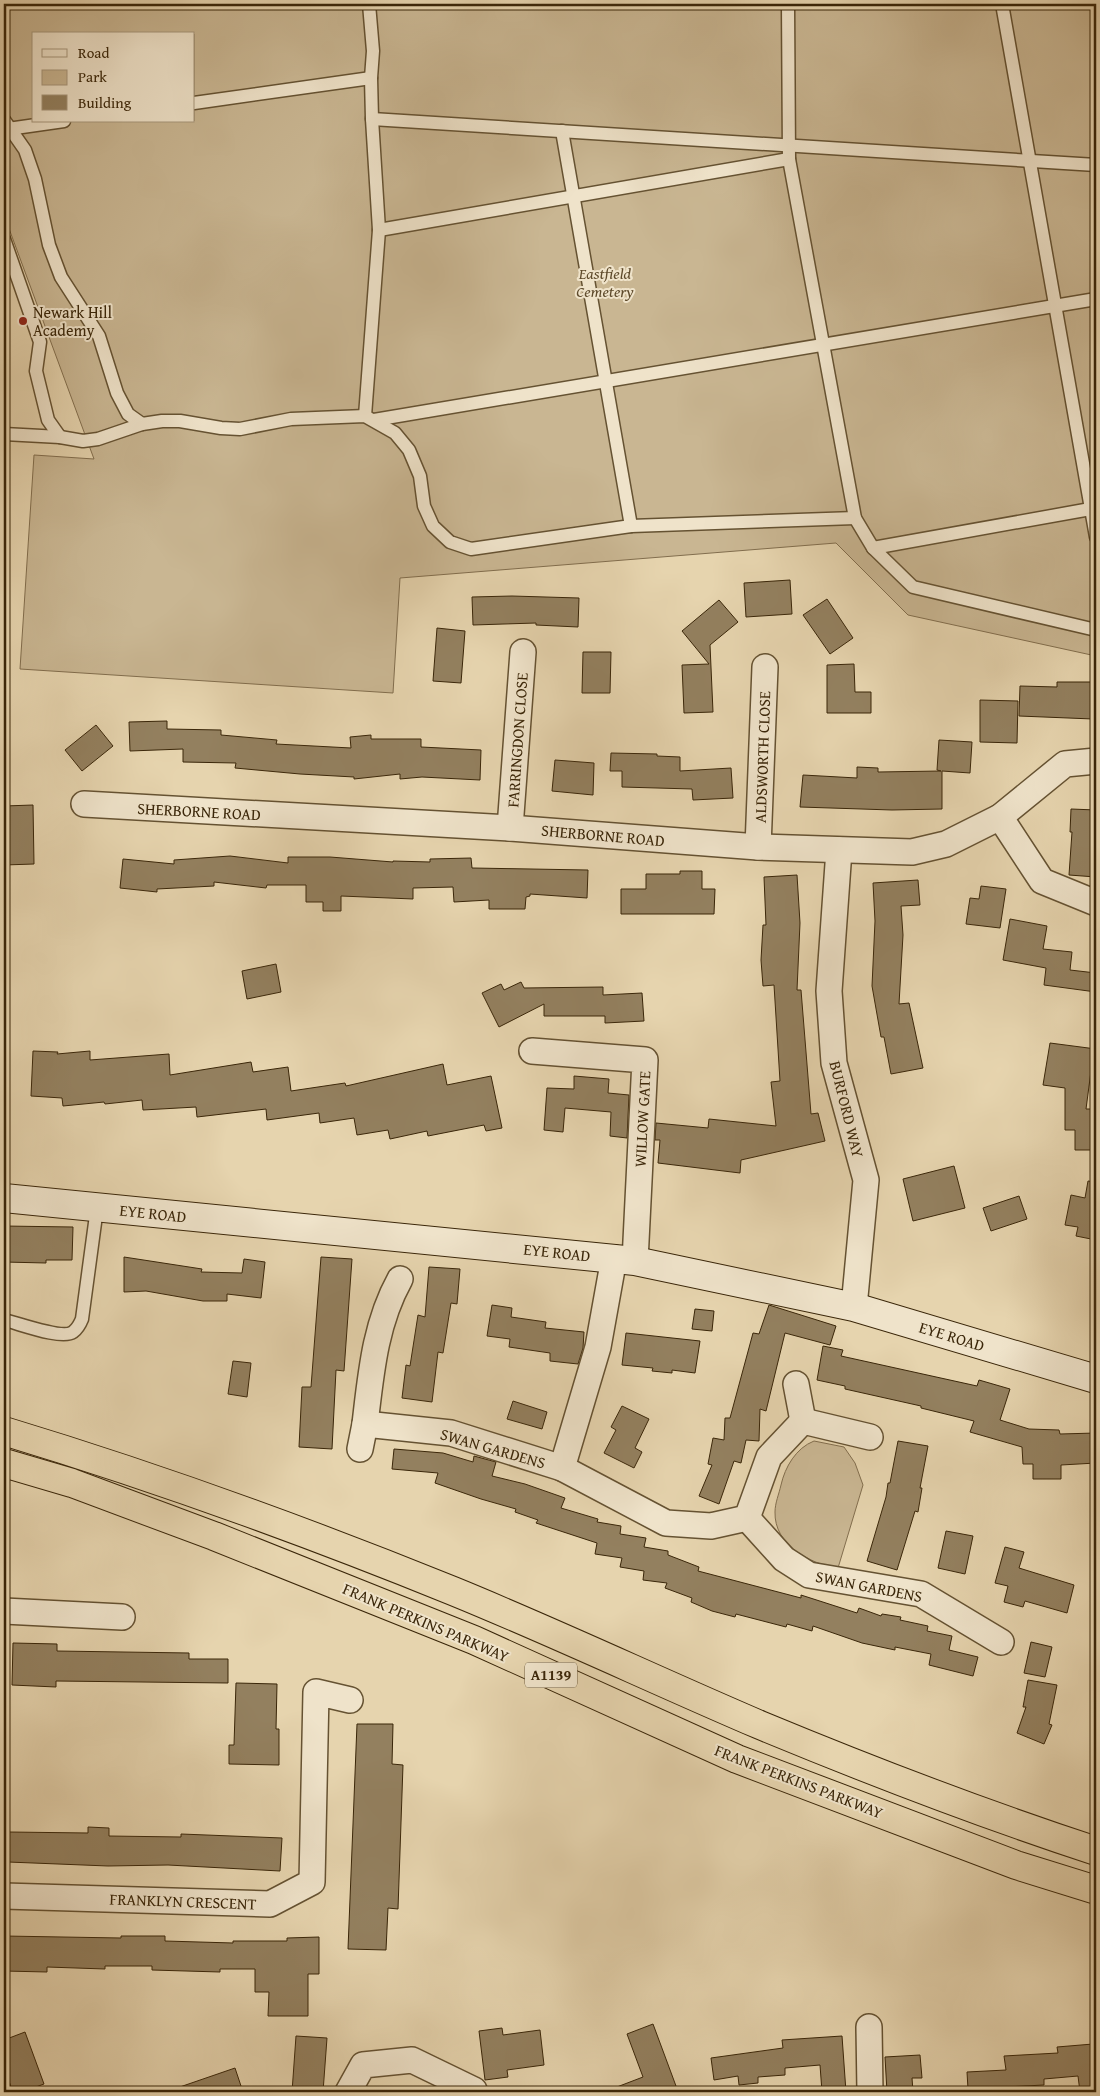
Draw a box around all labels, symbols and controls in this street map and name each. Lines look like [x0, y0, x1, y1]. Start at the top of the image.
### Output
legend [32, 32, 195, 122]
text: Road [78, 42, 109, 63]
text: Park [78, 66, 107, 87]
text: Building [78, 92, 132, 113]
park label: Eastfield Cemetery [576, 261, 634, 303]
place label: Newark Hill Academy [33, 300, 112, 342]
marker: Newark Hill Academy [17, 315, 29, 327]
street label: FARRINGDON CLOSE [500, 672, 534, 808]
street label: ALDSWORTH CLOSE [748, 691, 776, 823]
street label: SHERBORNE ROAD [137, 796, 262, 826]
street label: SHERBORNE ROAD [540, 818, 666, 852]
street label: BURFORD WAY [823, 1058, 871, 1160]
street label: WILLOW GATE [627, 1070, 657, 1168]
street label: EYE ROAD [118, 1198, 188, 1228]
street label: EYE ROAD [522, 1237, 592, 1267]
street label: EYE ROAD [916, 1315, 988, 1357]
street label: SWAN GARDENS [438, 1422, 549, 1475]
street label: SWAN GARDENS [814, 1564, 925, 1608]
street label: FRANK PERKINS PARKWAY [339, 1576, 513, 1668]
road number: A1139 [525, 1662, 577, 1688]
street label: FRANK PERKINS PARKWAY [711, 1738, 887, 1824]
street label: FRANKLYN CRESCENT [109, 1886, 257, 1916]

